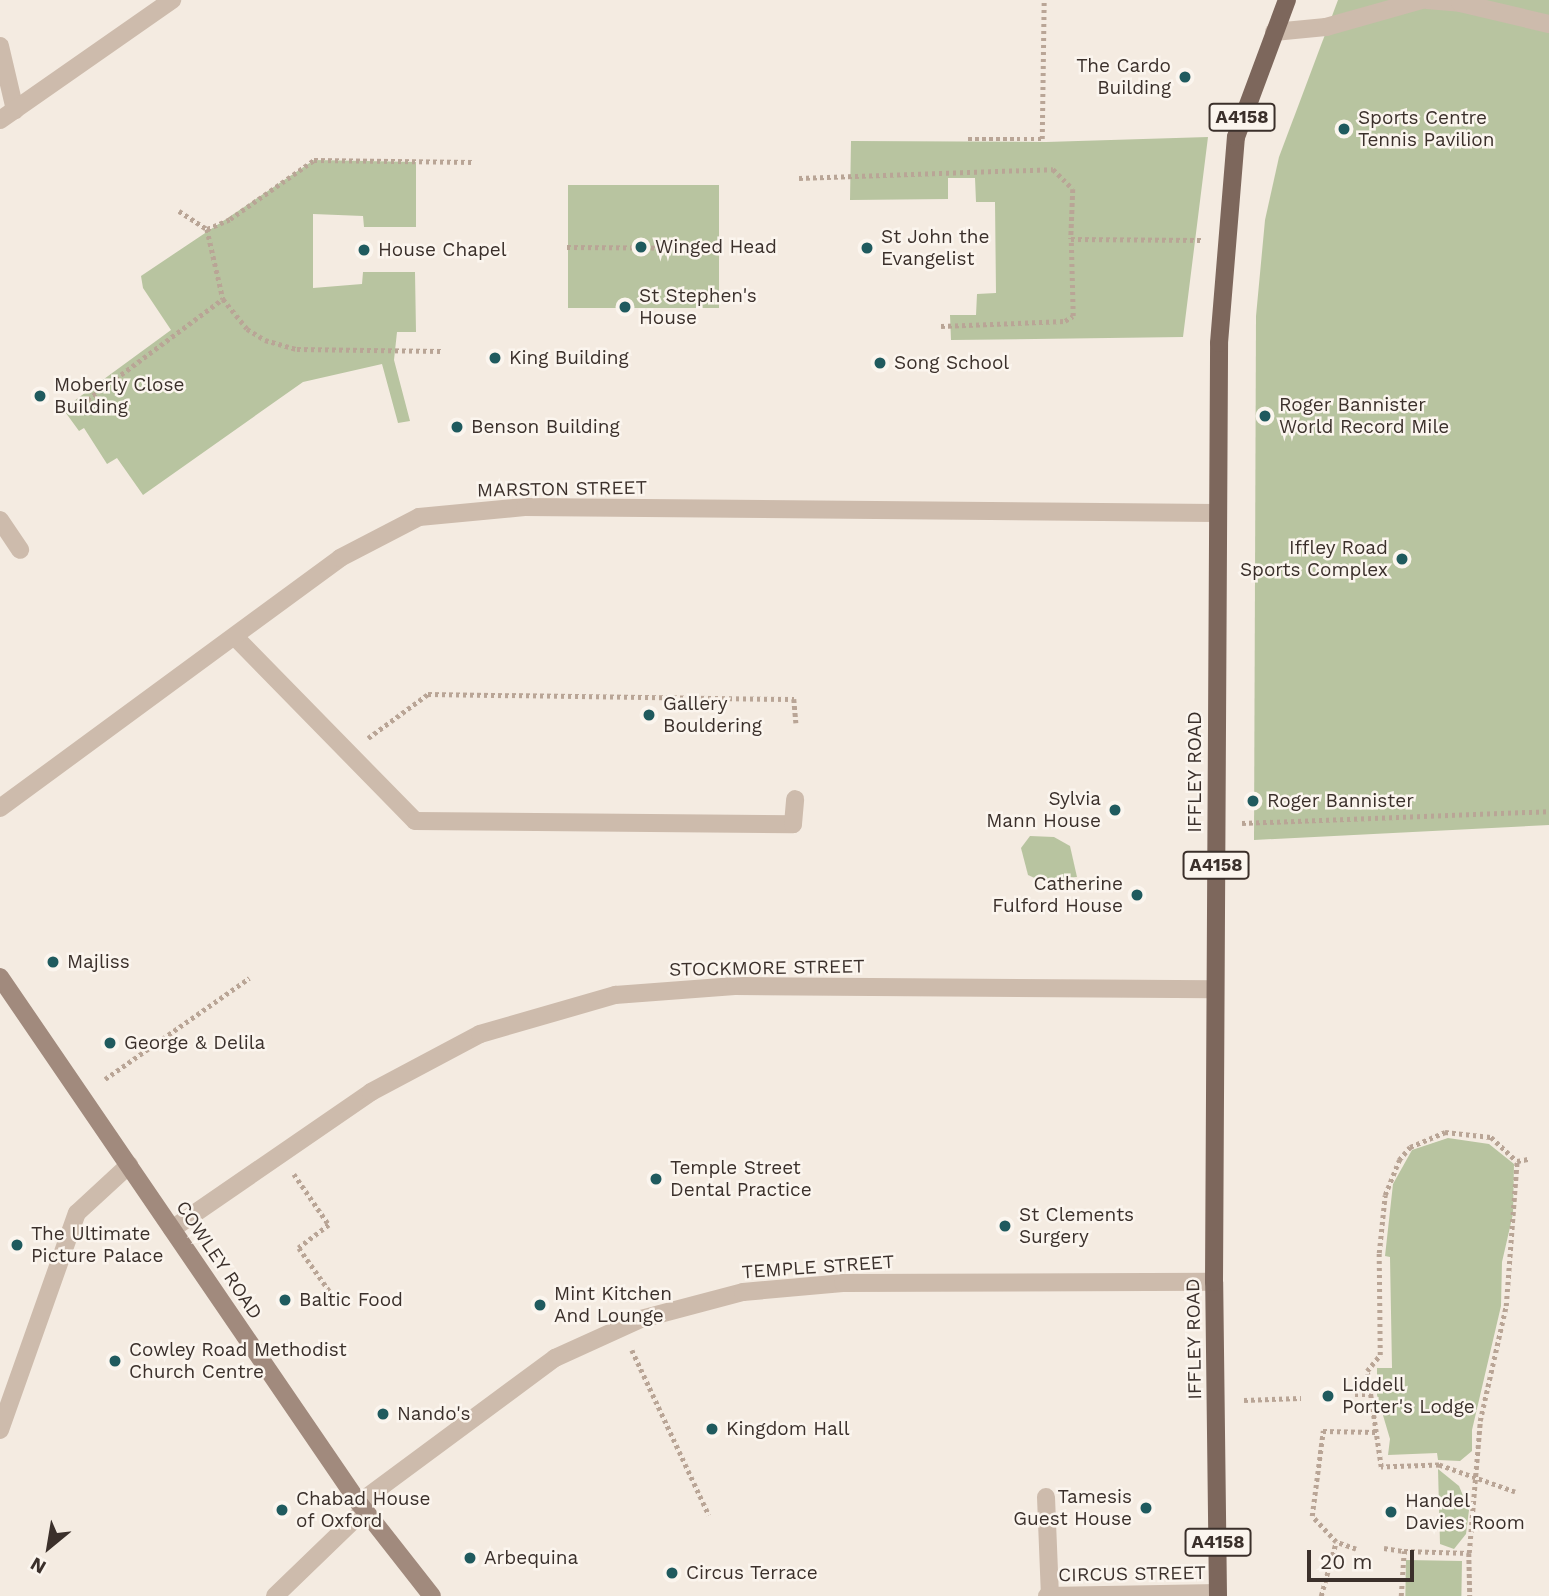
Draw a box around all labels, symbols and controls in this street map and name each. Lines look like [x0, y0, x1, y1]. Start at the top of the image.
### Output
place label: The Cardo Building [1076, 55, 1171, 99]
marker: The Cardo Building [1177, 69, 1193, 85]
road number: A4158 [1207, 103, 1277, 132]
place label: Sports Centre Tennis Pavilion [1358, 107, 1494, 151]
marker: Sports Centre Tennis Pavilion [1336, 121, 1352, 137]
place label: St John the Evangelist [881, 226, 990, 270]
place label: Winged Head [655, 236, 777, 258]
place label: House Chapel [378, 239, 507, 261]
marker: Winged Head [633, 239, 649, 255]
marker: St John the Evangelist [859, 240, 875, 256]
marker: House Chapel [356, 242, 372, 258]
place label: St Stephen's House [639, 285, 757, 329]
marker: St Stephen's House [617, 299, 633, 315]
place label: King Building [509, 347, 629, 369]
marker: King Building [487, 350, 503, 366]
place label: Song School [894, 352, 1009, 374]
marker: Song School [872, 355, 888, 371]
place label: Moberly Close Building [54, 374, 185, 418]
marker: Moberly Close Building [32, 388, 48, 404]
place label: Roger Bannister World Record Mile [1279, 394, 1449, 438]
marker: Roger Bannister World Record Mile [1257, 408, 1273, 424]
place label: Benson Building [471, 416, 620, 438]
marker: Benson Building [449, 419, 465, 435]
street label: MARSTON STREET [477, 476, 647, 502]
place label: Iffley Road Sports Complex [1240, 537, 1388, 581]
marker: Iffley Road Sports Complex [1394, 551, 1410, 567]
place label: Gallery Bouldering [663, 693, 762, 737]
marker: Gallery Bouldering [641, 707, 657, 723]
street label: IFFLEY ROAD [1184, 711, 1206, 833]
place label: Sylvia Mann House [986, 788, 1101, 832]
place label: Roger Bannister [1267, 790, 1414, 812]
marker: Roger Bannister [1245, 793, 1261, 809]
marker: Sylvia Mann House [1107, 802, 1123, 818]
road number: A4158 [1181, 850, 1251, 880]
place label: Catherine Fulford House [992, 873, 1123, 917]
marker: Catherine Fulford House [1129, 887, 1145, 903]
place label: Majliss [67, 951, 130, 973]
marker: Majliss [45, 954, 61, 970]
street label: STOCKMORE STREET [669, 955, 865, 981]
place label: George & Delila [124, 1032, 265, 1054]
marker: George & Delila [102, 1035, 118, 1051]
place label: Temple Street Dental Practice [670, 1157, 812, 1201]
marker: Temple Street Dental Practice [648, 1171, 664, 1187]
street label: COWLEY ROAD [171, 1196, 267, 1324]
place label: St Clements Surgery [1019, 1204, 1134, 1248]
marker: St Clements Surgery [997, 1218, 1013, 1234]
place label: The Ultimate Picture Palace [31, 1223, 163, 1267]
marker: The Ultimate Picture Palace [9, 1237, 25, 1253]
street label: TEMPLE STREET [741, 1250, 895, 1284]
street label: IFFLEY ROAD [1182, 1278, 1206, 1400]
place label: Mint Kitchen And Lounge [554, 1283, 672, 1327]
place label: Baltic Food [299, 1289, 403, 1311]
marker: Baltic Food [277, 1292, 293, 1308]
marker: Mint Kitchen And Lounge [532, 1297, 548, 1313]
place label: Cowley Road Methodist Church Centre [129, 1339, 347, 1383]
marker: Cowley Road Methodist Church Centre [107, 1353, 123, 1369]
place label: Liddell Porter's Lodge [1342, 1374, 1475, 1418]
marker: Liddell Porter's Lodge [1320, 1388, 1336, 1404]
place label: Nando's [397, 1403, 471, 1425]
marker: Nando's [375, 1406, 391, 1422]
place label: Kingdom Hall [726, 1418, 849, 1440]
marker: Kingdom Hall [704, 1421, 720, 1437]
place label: Tamesis Guest House [1013, 1486, 1132, 1530]
place label: Chabad House of Oxford [296, 1488, 431, 1532]
place label: Handel Davies Room [1405, 1490, 1525, 1534]
marker: Tamesis Guest House [1138, 1500, 1154, 1516]
marker: Chabad House of Oxford [274, 1502, 290, 1518]
marker: Handel Davies Room [1383, 1504, 1399, 1520]
north arrow [14, 1512, 84, 1582]
road number: A4158 [1183, 1527, 1253, 1556]
scale bar [1311, 1536, 1418, 1580]
place label: Arbequina [484, 1547, 578, 1569]
text: 20 m [1320, 1549, 1372, 1574]
marker: Arbequina [462, 1550, 478, 1566]
text: N [26, 1552, 50, 1579]
street label: CIRCUS STREET [1058, 1561, 1206, 1587]
place label: Circus Terrace [686, 1562, 818, 1584]
marker: Circus Terrace [664, 1565, 680, 1581]

